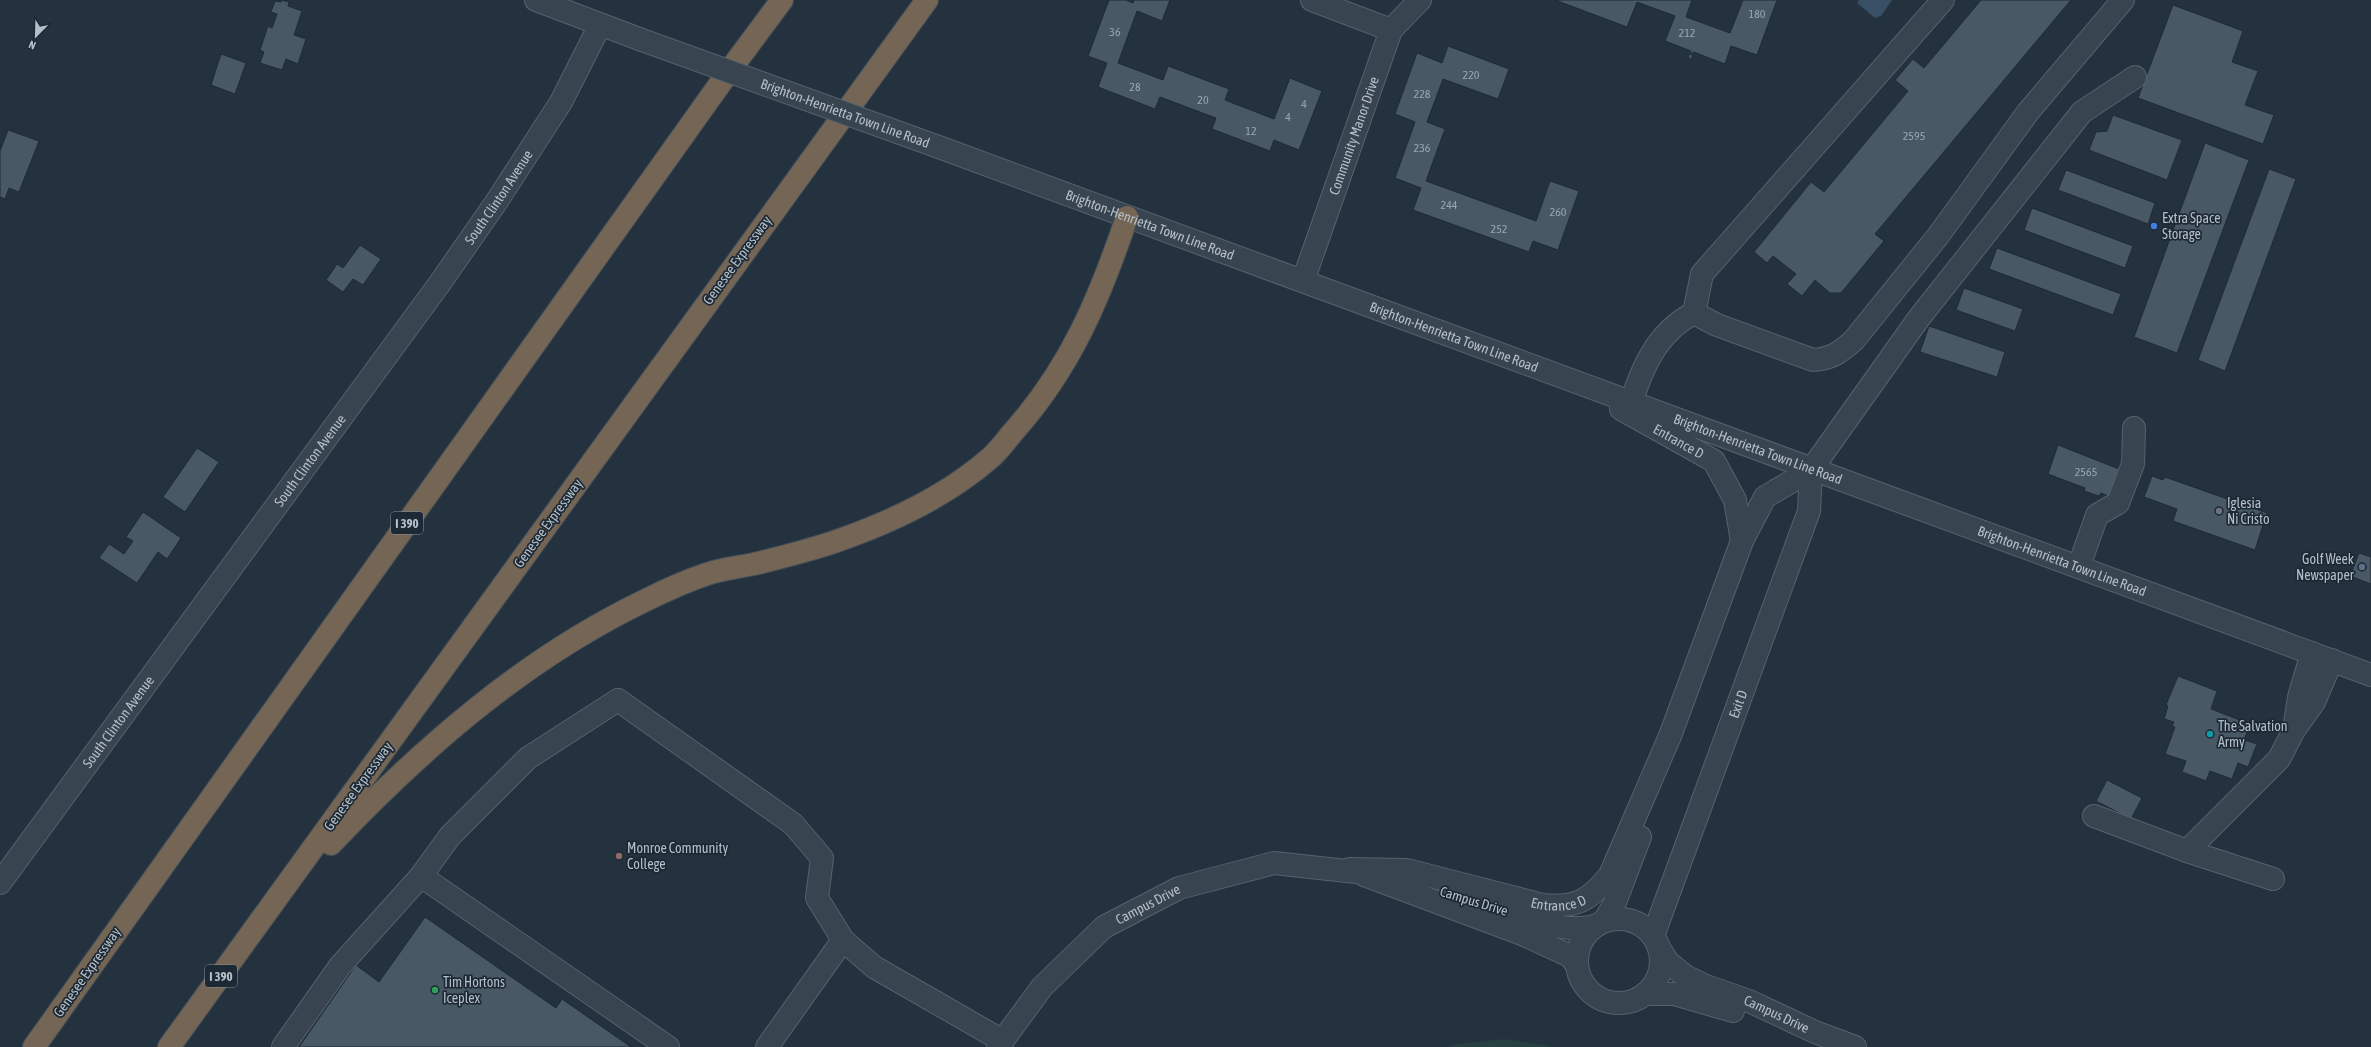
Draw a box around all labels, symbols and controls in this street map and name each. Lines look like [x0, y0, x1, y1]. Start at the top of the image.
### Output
house number: 180 [1749, 7, 1766, 21]
north arrow [16, 16, 56, 56]
house number: 36 [1109, 25, 1121, 39]
house number: 212 [1679, 26, 1695, 40]
text: N [27, 38, 37, 52]
house number: 220 [1463, 68, 1480, 82]
street label: Community Manor Drive [1326, 74, 1382, 197]
street label: Brighton-Henrietta Town Line Road [759, 75, 932, 151]
house number: 28 [1129, 80, 1141, 94]
house number: 228 [1414, 87, 1431, 101]
house number: 20 [1197, 93, 1209, 107]
house number: 4 [1301, 97, 1307, 111]
house number: 4 [1285, 110, 1291, 124]
house number: 12 [1245, 124, 1257, 138]
house number: 2595 [1903, 129, 1925, 143]
house number: 236 [1414, 141, 1431, 155]
street label: South Clinton Avenue [461, 147, 536, 247]
street label: Brighton-Henrietta Town Line Road [1063, 186, 1236, 263]
house number: 244 [1441, 198, 1458, 212]
house number: 260 [1550, 205, 1567, 219]
place label: Extra Space Storage [2162, 210, 2221, 242]
street label: Genesee Expressway [700, 212, 775, 307]
marker: Extra Space Storage [2149, 221, 2159, 231]
house number: 252 [1491, 222, 1507, 236]
street label: Brighton-Henrietta Town Line Road [1367, 299, 1540, 375]
street label: South Clinton Avenue [271, 411, 349, 510]
street label: Brighton-Henrietta Town Line Road [1671, 411, 1844, 487]
street label: Entrance D [1651, 421, 1707, 462]
house number: 2565 [2075, 465, 2097, 479]
street label: Genesee Expressway [511, 475, 586, 570]
place label: Iglesia Ni Cristo [2227, 495, 2269, 527]
marker: Iglesia Ni Cristo [2214, 506, 2224, 516]
road number: I 390 [391, 512, 423, 534]
street label: Brighton-Henrietta Town Line Road [1975, 523, 2148, 599]
place label: Golf Week Newspaper [2296, 551, 2355, 583]
marker: Golf Week Newspaper [2357, 562, 2367, 572]
street label: South Clinton Avenue [79, 673, 157, 771]
street label: Exit D [1726, 688, 1751, 720]
place label: The Salvation Army [2218, 718, 2288, 750]
marker: The Salvation Army [2205, 729, 2215, 739]
street label: Genesee Expressway [321, 738, 396, 833]
place label: Monroe Community College [627, 840, 729, 872]
marker: Monroe Community College [614, 851, 624, 861]
street label: Campus Drive [1113, 881, 1183, 928]
street label: Campus Drive [1438, 883, 1510, 919]
street label: Entrance D [1529, 892, 1589, 914]
street label: Genesee Expressway [50, 924, 124, 1020]
road number: I 390 [205, 965, 237, 987]
place label: Tim Hortons Iceplex [443, 974, 505, 1006]
marker: Tim Hortons Iceplex [430, 985, 440, 995]
street label: Campus Drive [1742, 992, 1812, 1036]

